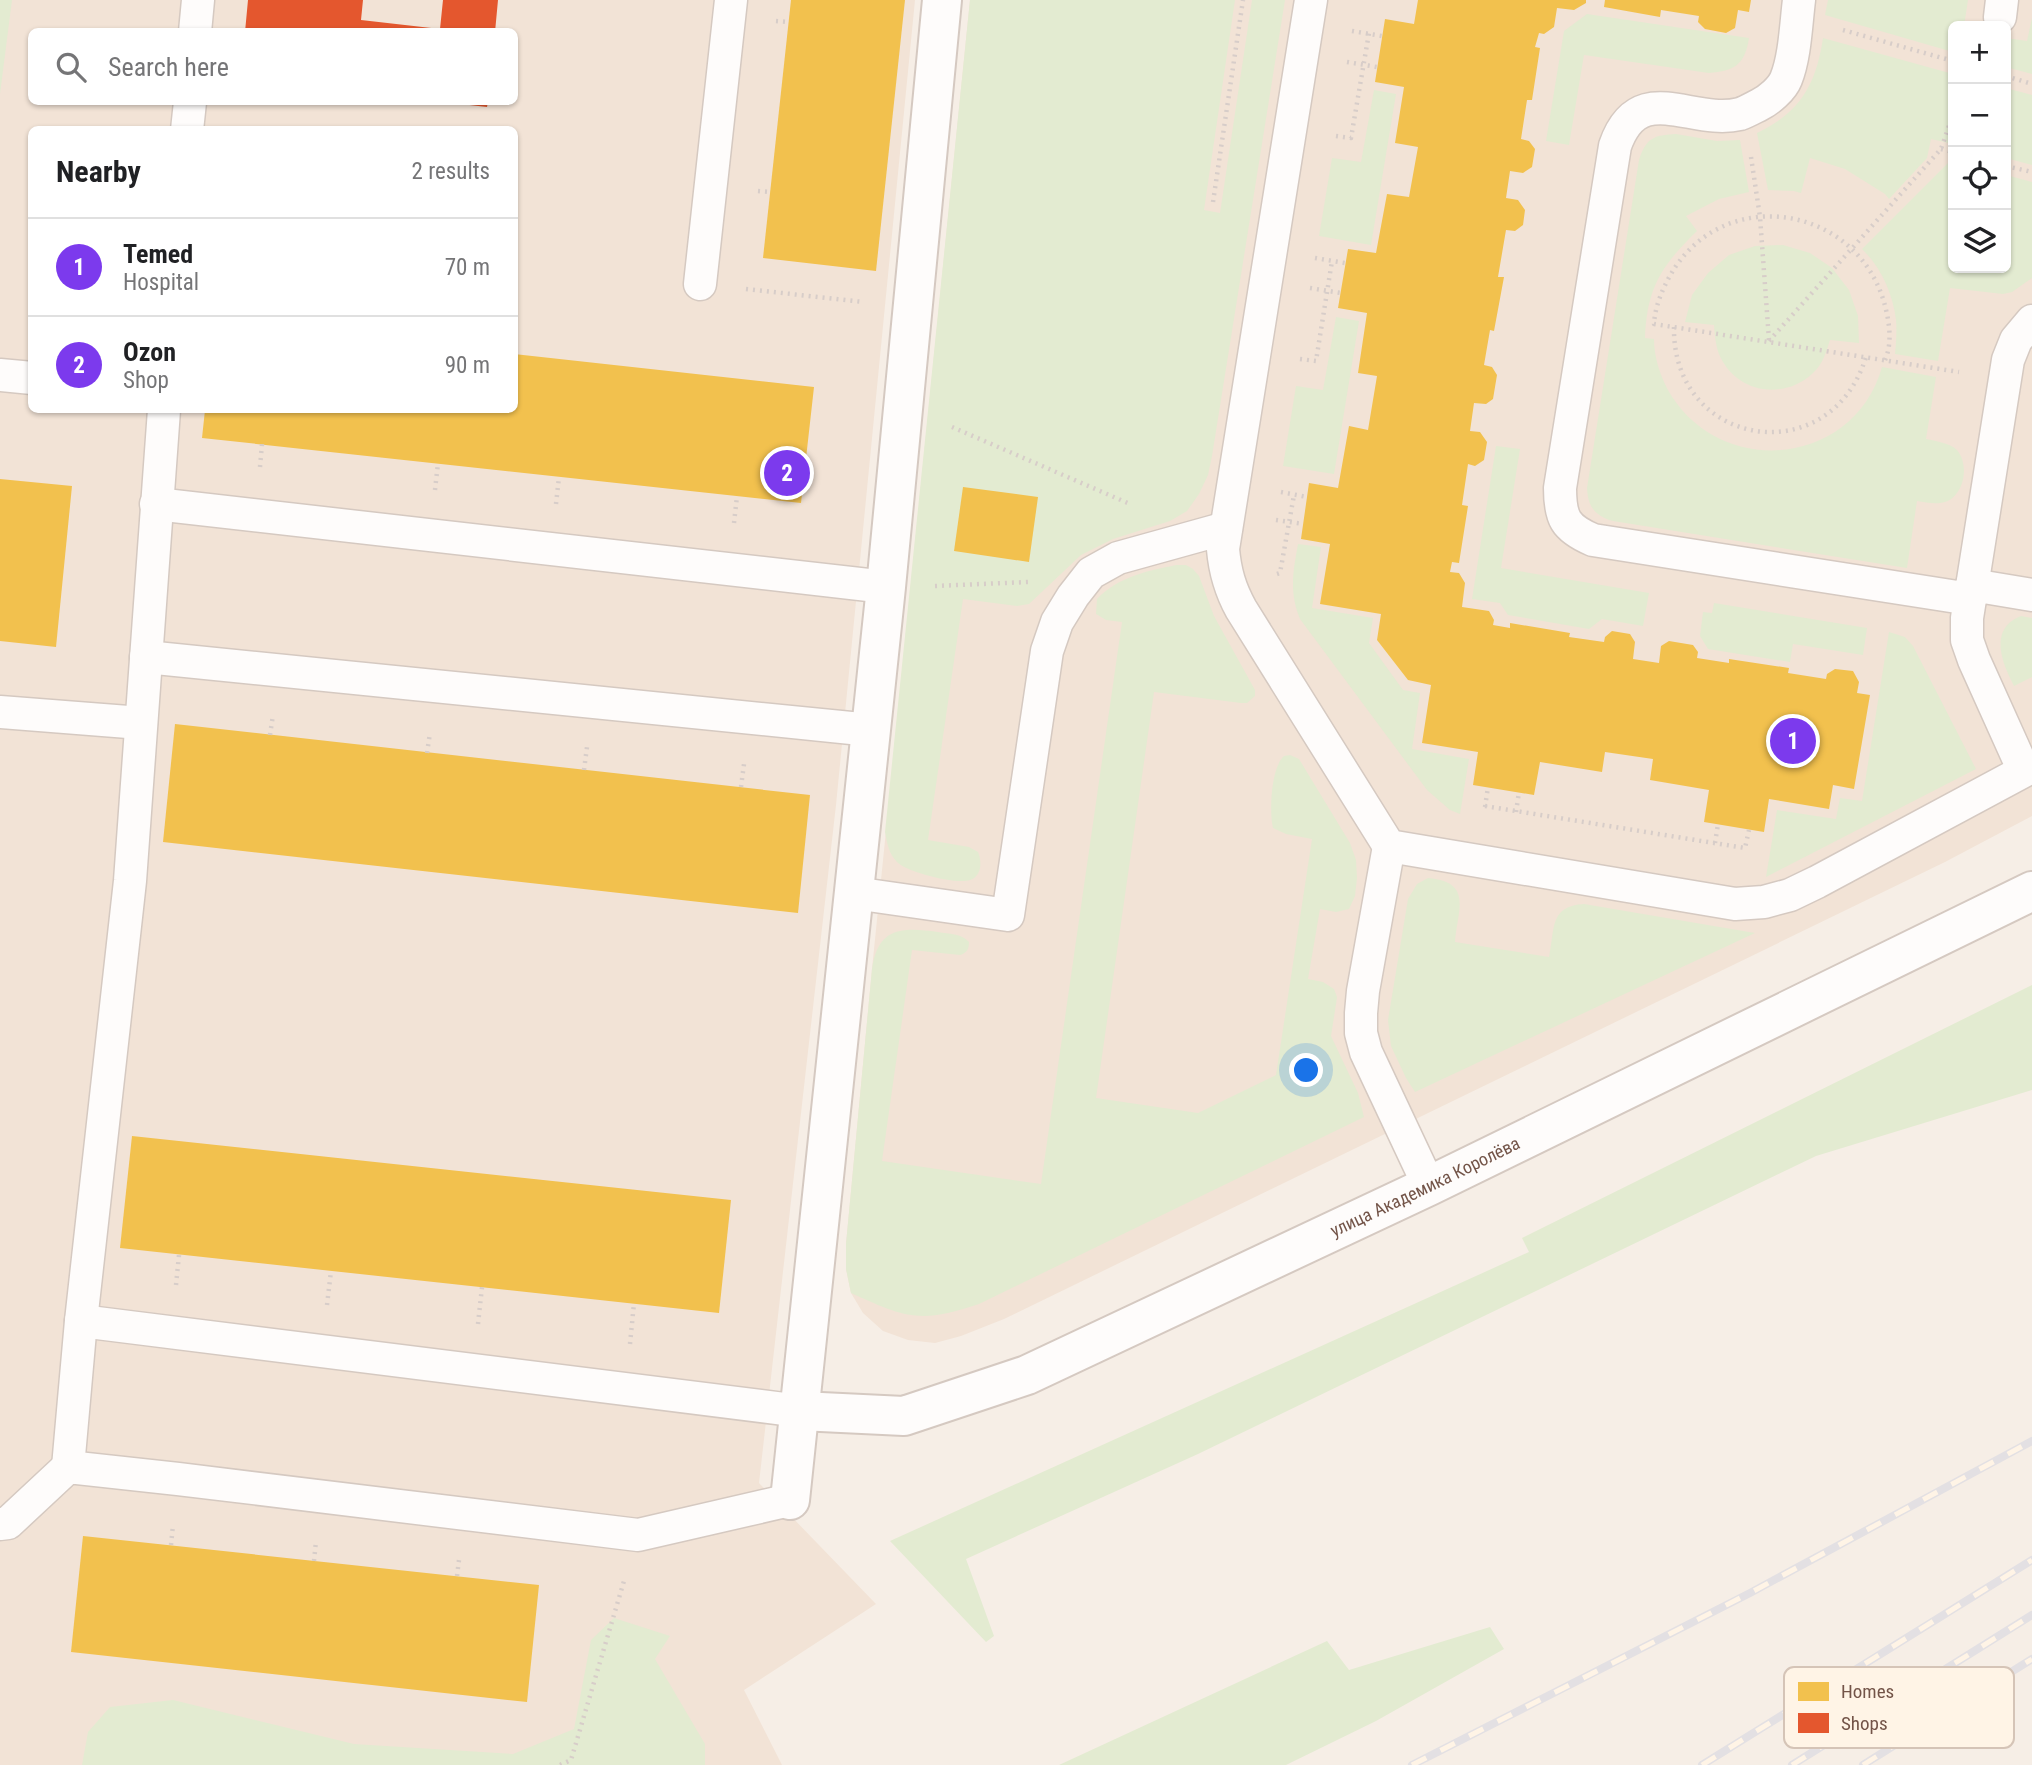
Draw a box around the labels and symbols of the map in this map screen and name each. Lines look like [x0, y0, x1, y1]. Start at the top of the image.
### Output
pin: 2 [764, 447, 810, 499]
pin: 1 [1770, 715, 1816, 767]
your location [1289, 1053, 1323, 1087]
street label: улица Академика Королёва [1327, 1132, 1523, 1241]
legend [1784, 1667, 2014, 1748]
text: Homes [1841, 1680, 1894, 1703]
text: Shops [1841, 1712, 1888, 1735]

